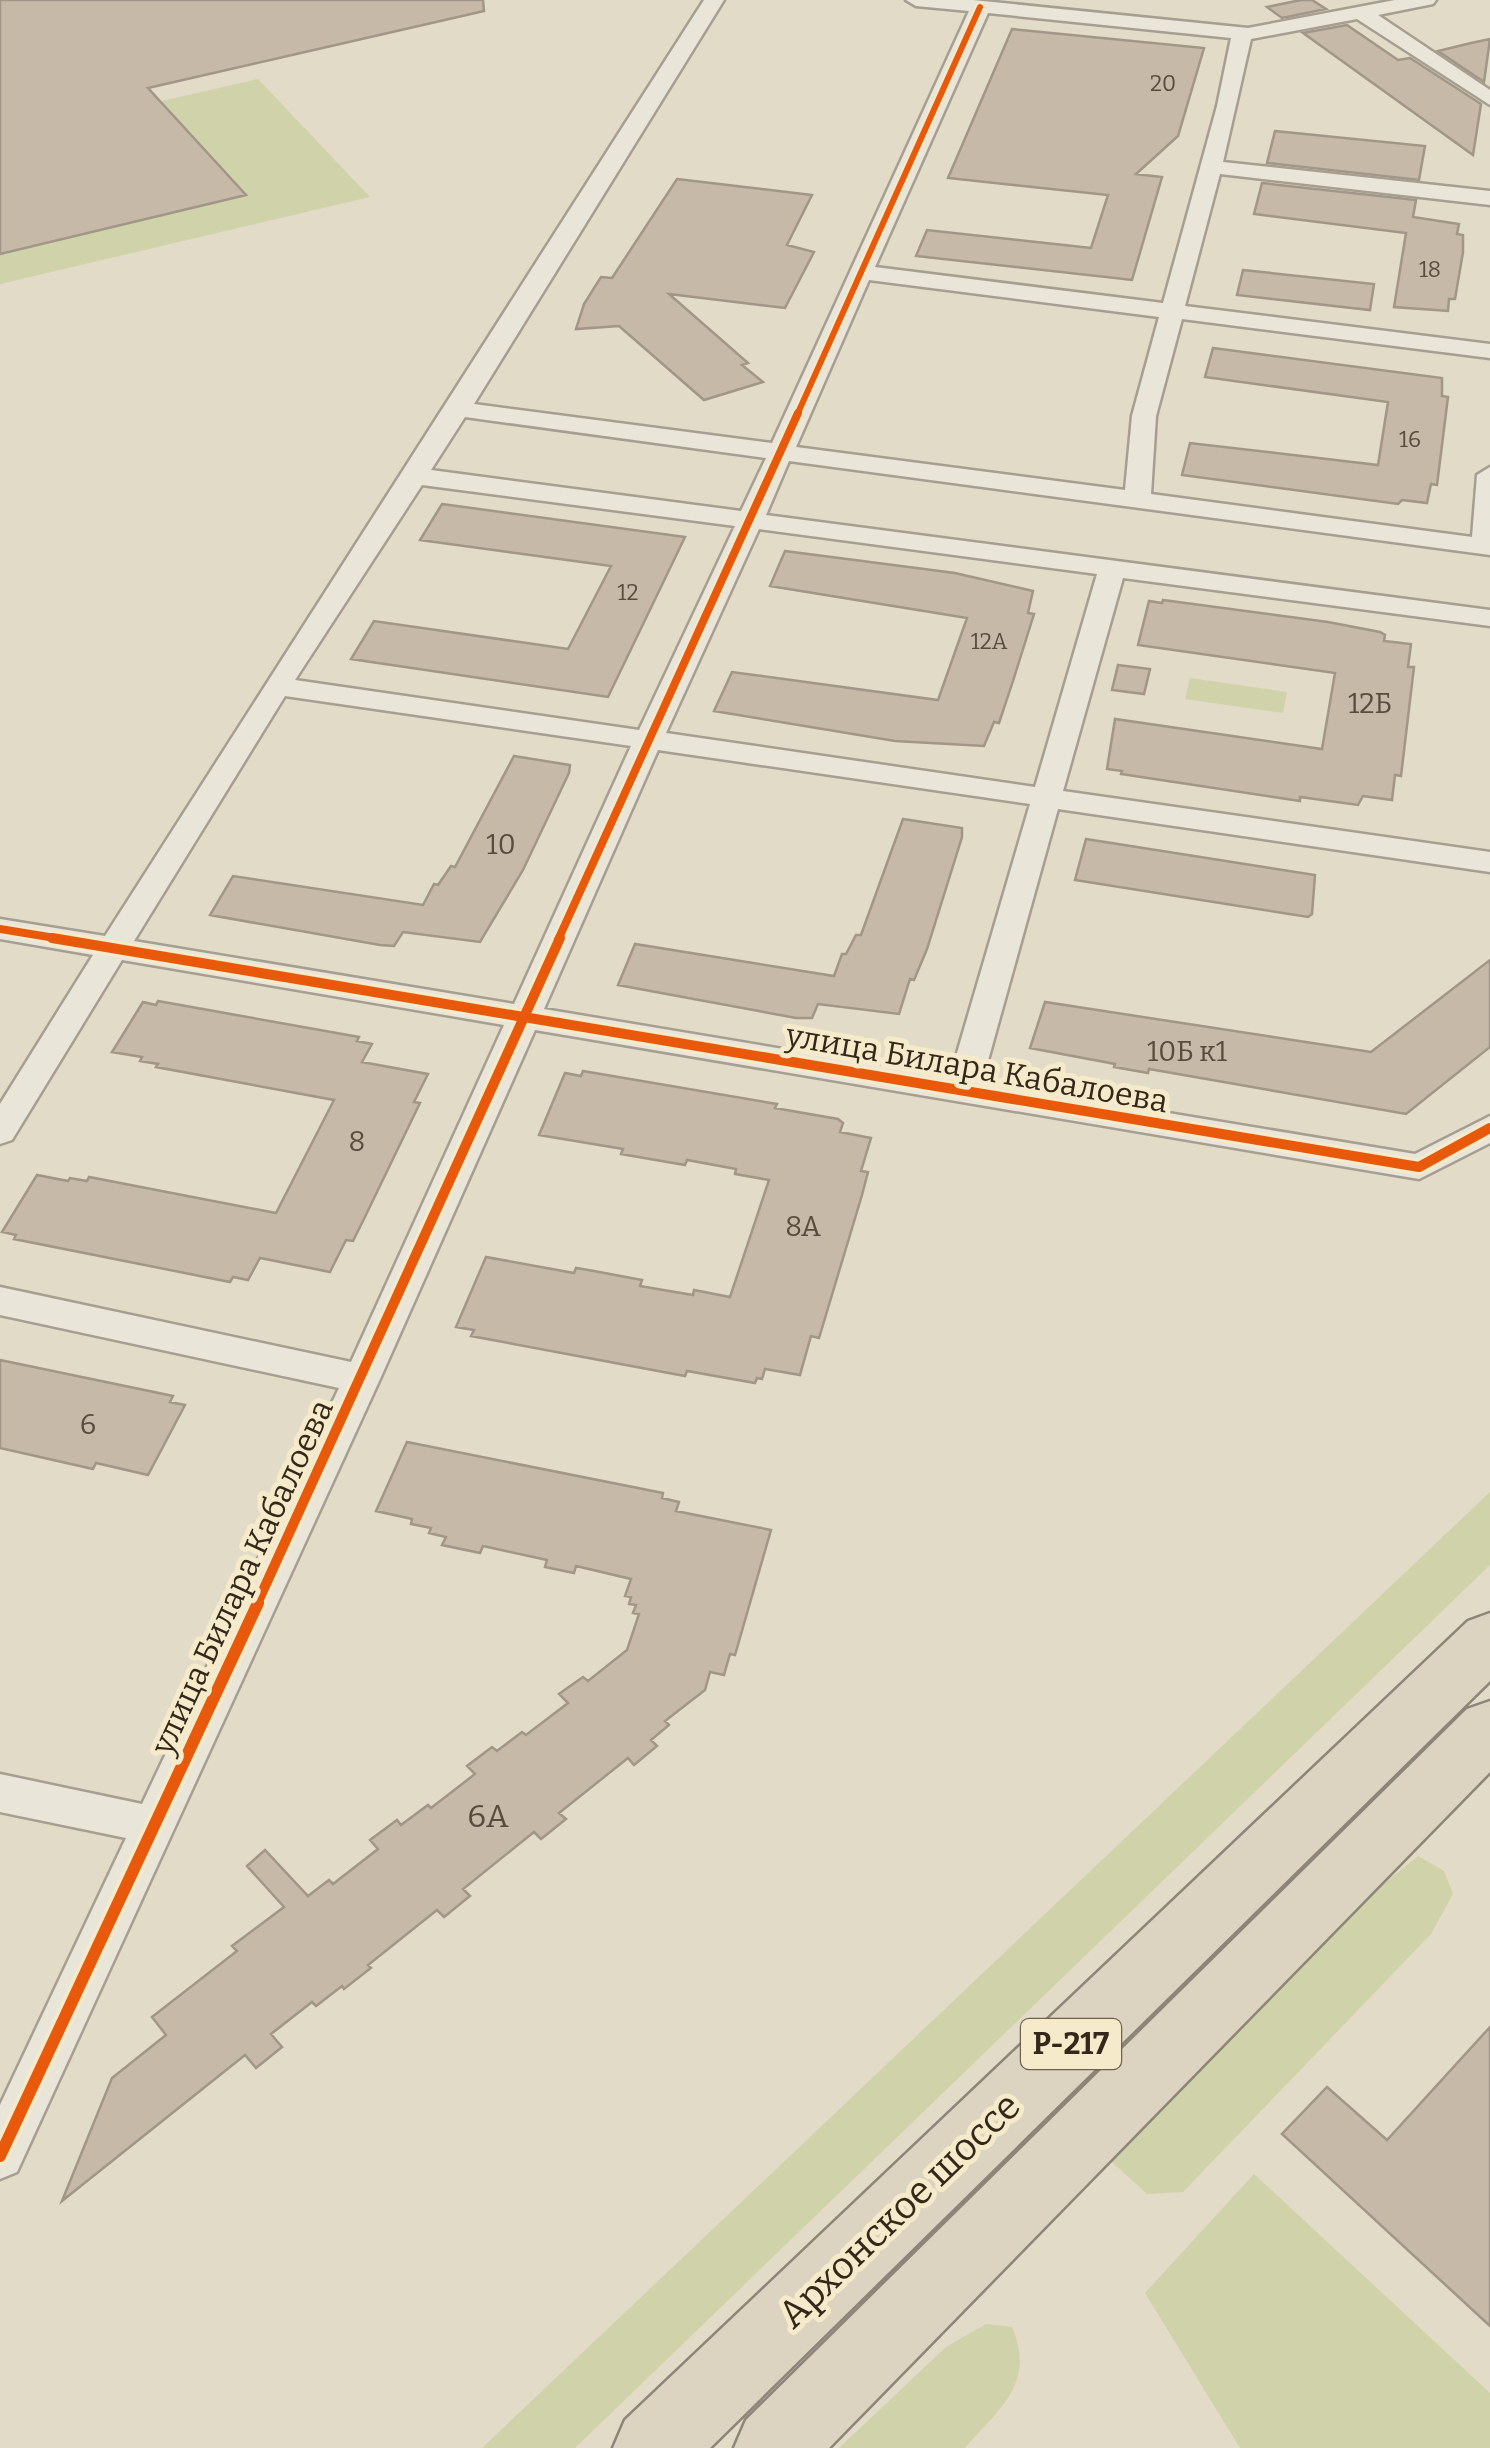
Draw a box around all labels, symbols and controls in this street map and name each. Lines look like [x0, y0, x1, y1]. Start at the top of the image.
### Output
house number: 20 [1150, 70, 1176, 97]
house number: 18 [1419, 256, 1441, 283]
house number: 16 [1399, 426, 1421, 453]
house number: 12 [618, 579, 638, 606]
house number: 12А [971, 628, 1008, 655]
house number: 12Б [1348, 687, 1392, 720]
house number: 10 [486, 828, 516, 861]
street label: улица Билара Кабалоева [782, 1015, 1171, 1120]
house number: 10Б к1 [1147, 1035, 1228, 1068]
house number: 8 [349, 1125, 365, 1158]
house number: 8А [785, 1210, 821, 1243]
street label: улица Билара Кабалоева [143, 1394, 341, 1761]
house number: 6 [80, 1408, 96, 1441]
house number: 6А [467, 1797, 509, 1835]
road number: Р-217 [1021, 2019, 1121, 2069]
street label: Архонское шоссе [769, 2083, 1029, 2337]

